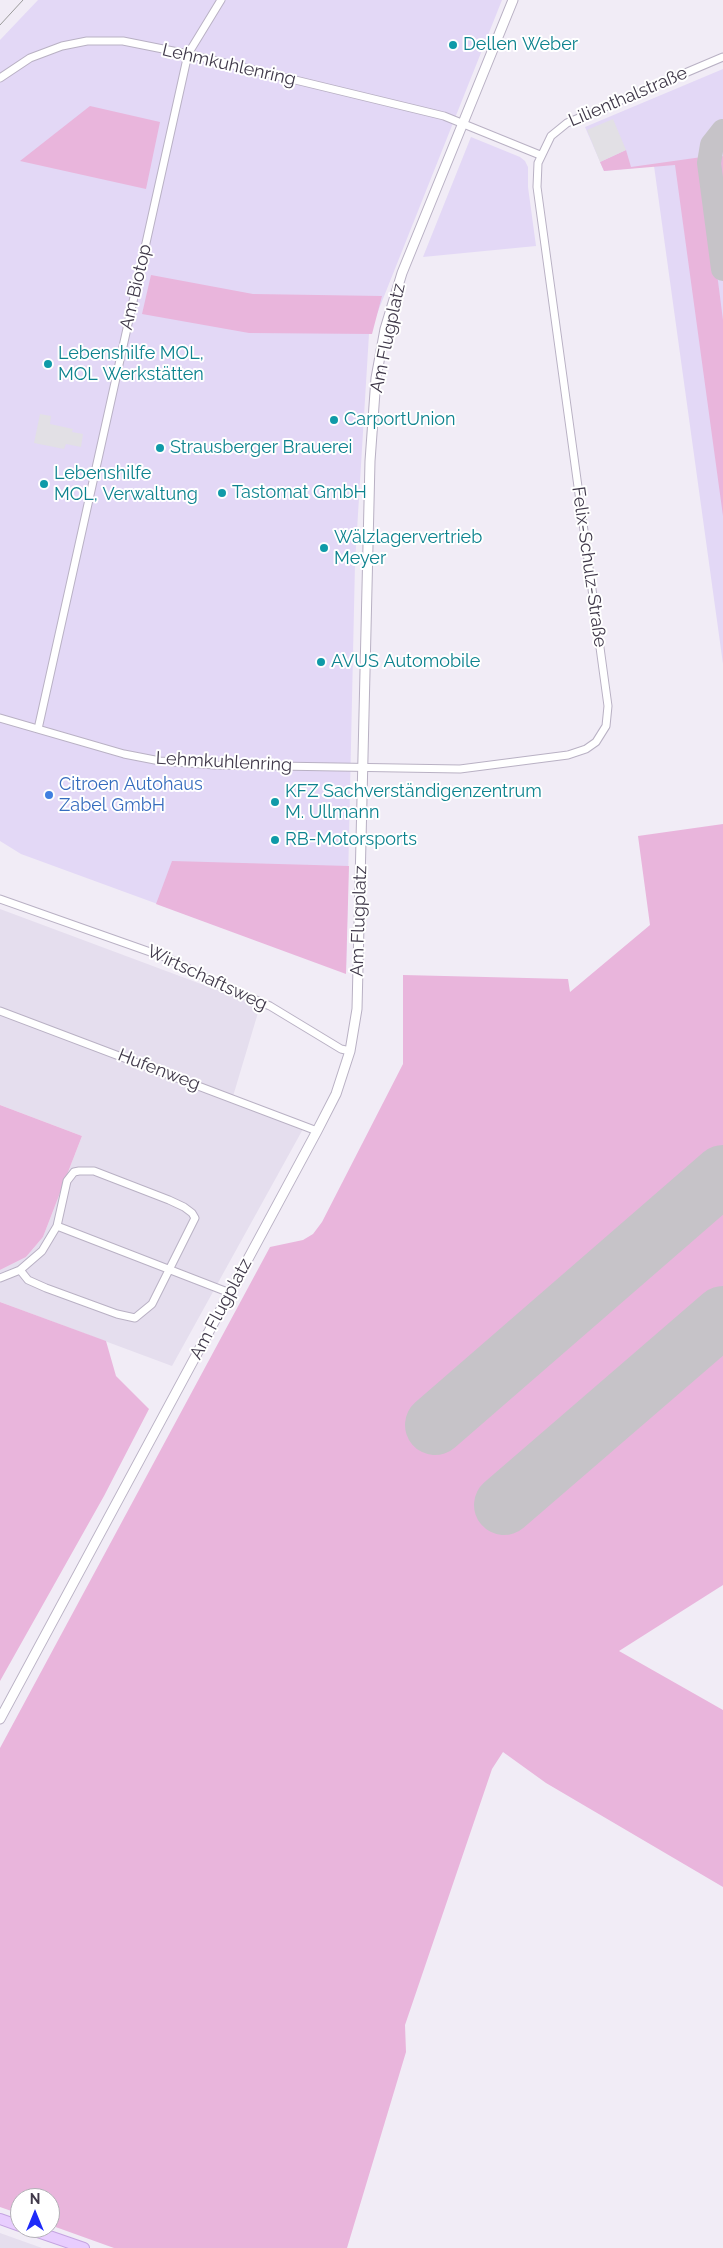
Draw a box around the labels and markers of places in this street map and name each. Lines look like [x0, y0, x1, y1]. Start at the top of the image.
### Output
place label: Dellen Weber [463, 34, 578, 56]
marker: Dellen Weber [447, 39, 459, 51]
place label: Lebenshilfe MOL, MOL Werkstätten [58, 343, 204, 386]
marker: Lebenshilfe MOL, MOL Werkstätten [42, 358, 54, 370]
place label: CarportUnion [344, 409, 456, 431]
marker: CarportUnion [328, 414, 340, 426]
place label: Strausberger Brauerei [170, 437, 352, 459]
marker: Strausberger Brauerei [154, 442, 166, 454]
place label: Lebenshilfe MOL, Verwaltung [54, 463, 198, 506]
marker: Lebenshilfe MOL, Verwaltung [38, 478, 50, 490]
place label: Tastomat GmbH [232, 482, 367, 504]
marker: Tastomat GmbH [216, 487, 228, 499]
place label: Wälzlagervertrieb Meyer [334, 527, 482, 570]
marker: Wälzlagervertrieb Meyer [318, 542, 330, 554]
place label: AVUS Automobile [331, 651, 480, 673]
marker: AVUS Automobile [315, 656, 327, 668]
place label: Citroen Autohaus Zabel GmbH [59, 774, 203, 816]
place label: KFZ Sachverständigenzentrum M. Ullmann [285, 781, 542, 824]
marker: Citroen Autohaus Zabel GmbH [43, 789, 55, 801]
marker: KFZ Sachverständigenzentrum M. Ullmann [269, 796, 281, 808]
place label: RB-Motorsports [285, 829, 417, 851]
marker: RB-Motorsports [269, 834, 281, 846]

